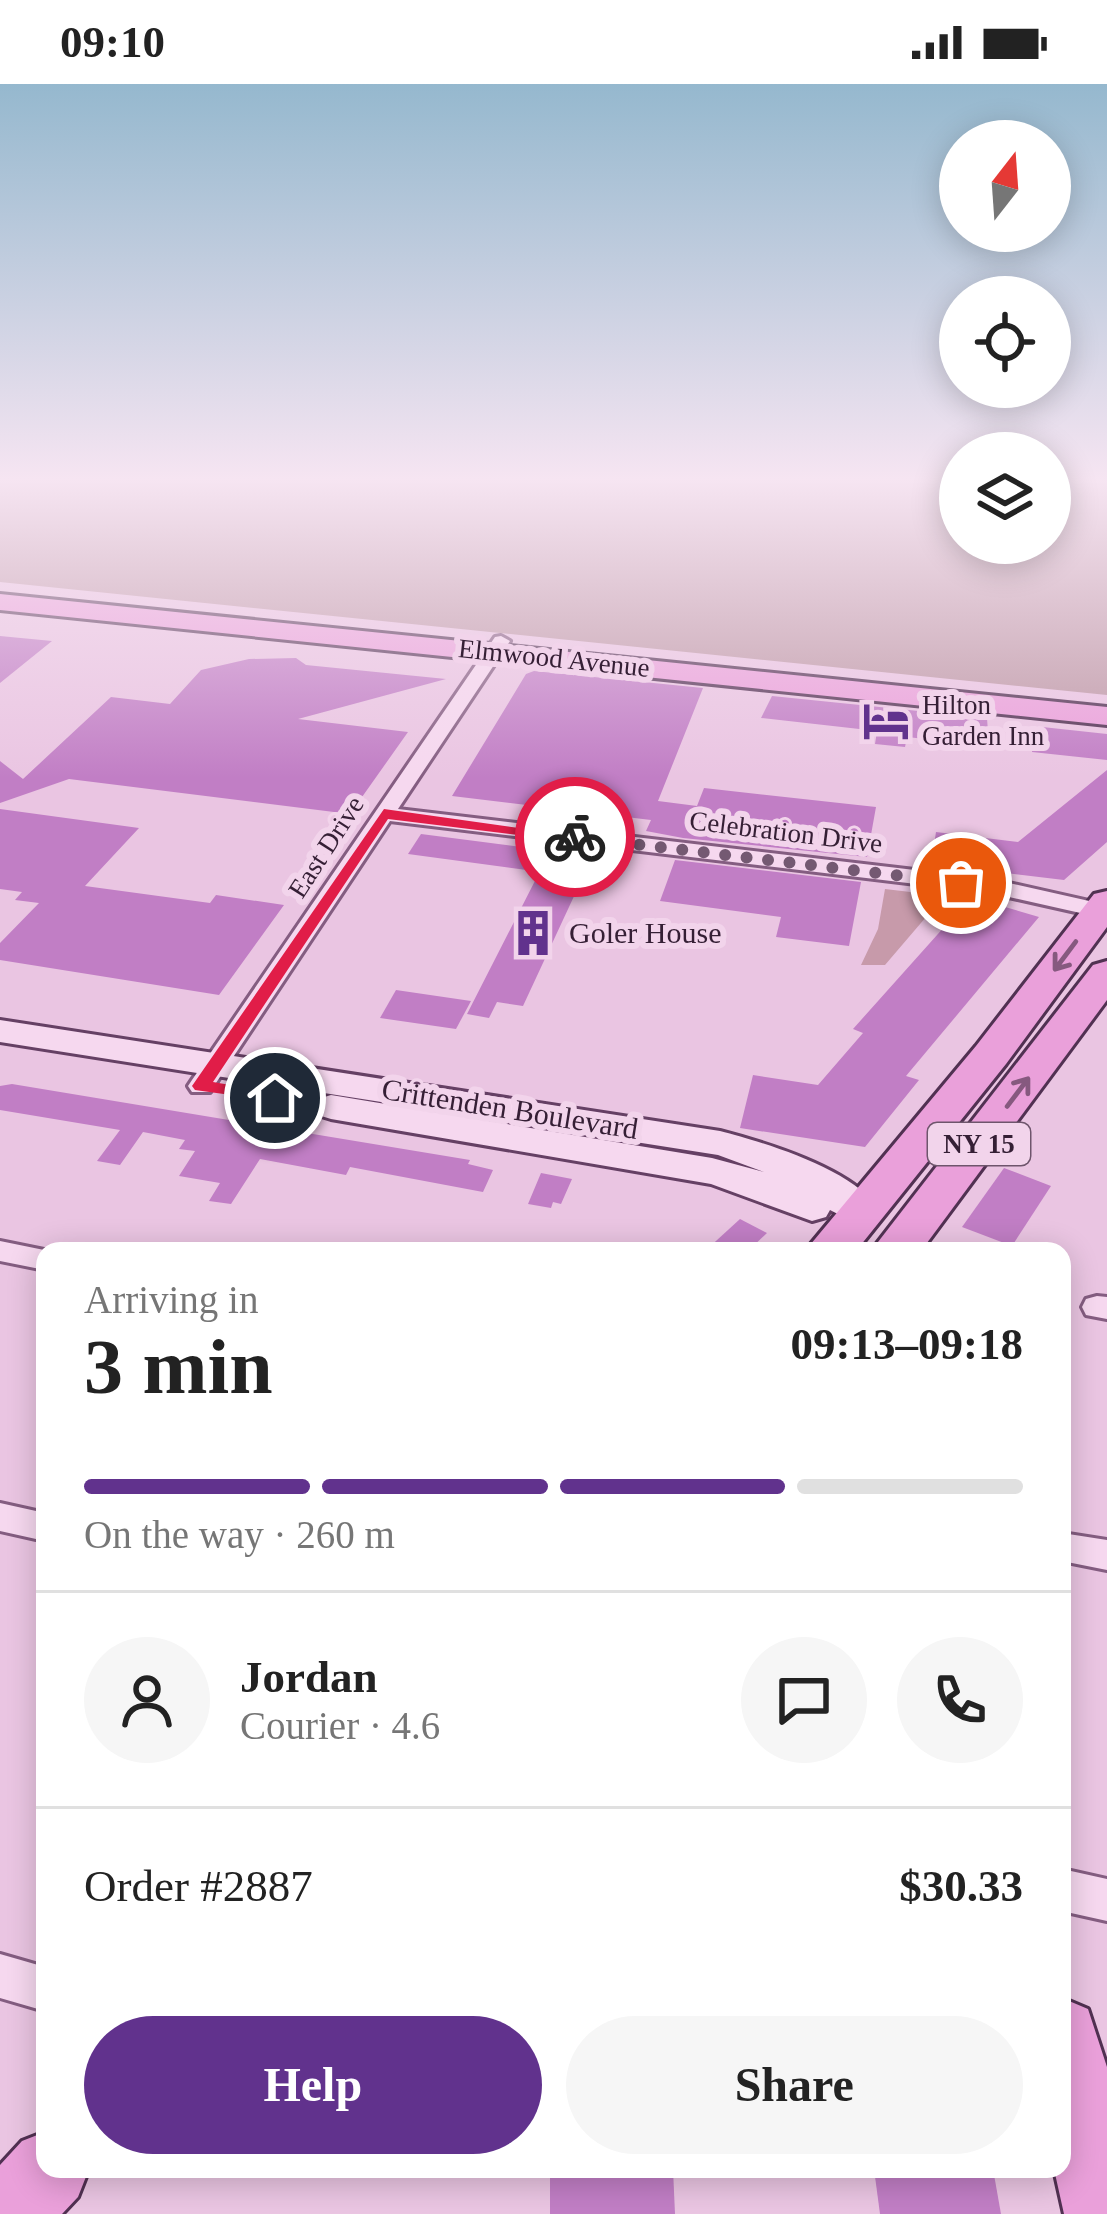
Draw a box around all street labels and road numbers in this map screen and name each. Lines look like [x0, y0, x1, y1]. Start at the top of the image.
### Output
street label: Elmwood Avenue [457, 633, 651, 683]
street label: East Drive [282, 791, 370, 903]
street label: Celebration Drive [688, 805, 884, 859]
street label: Crittenden Boulevard [380, 1072, 641, 1145]
road number: NY 15 [928, 1123, 1030, 1165]

